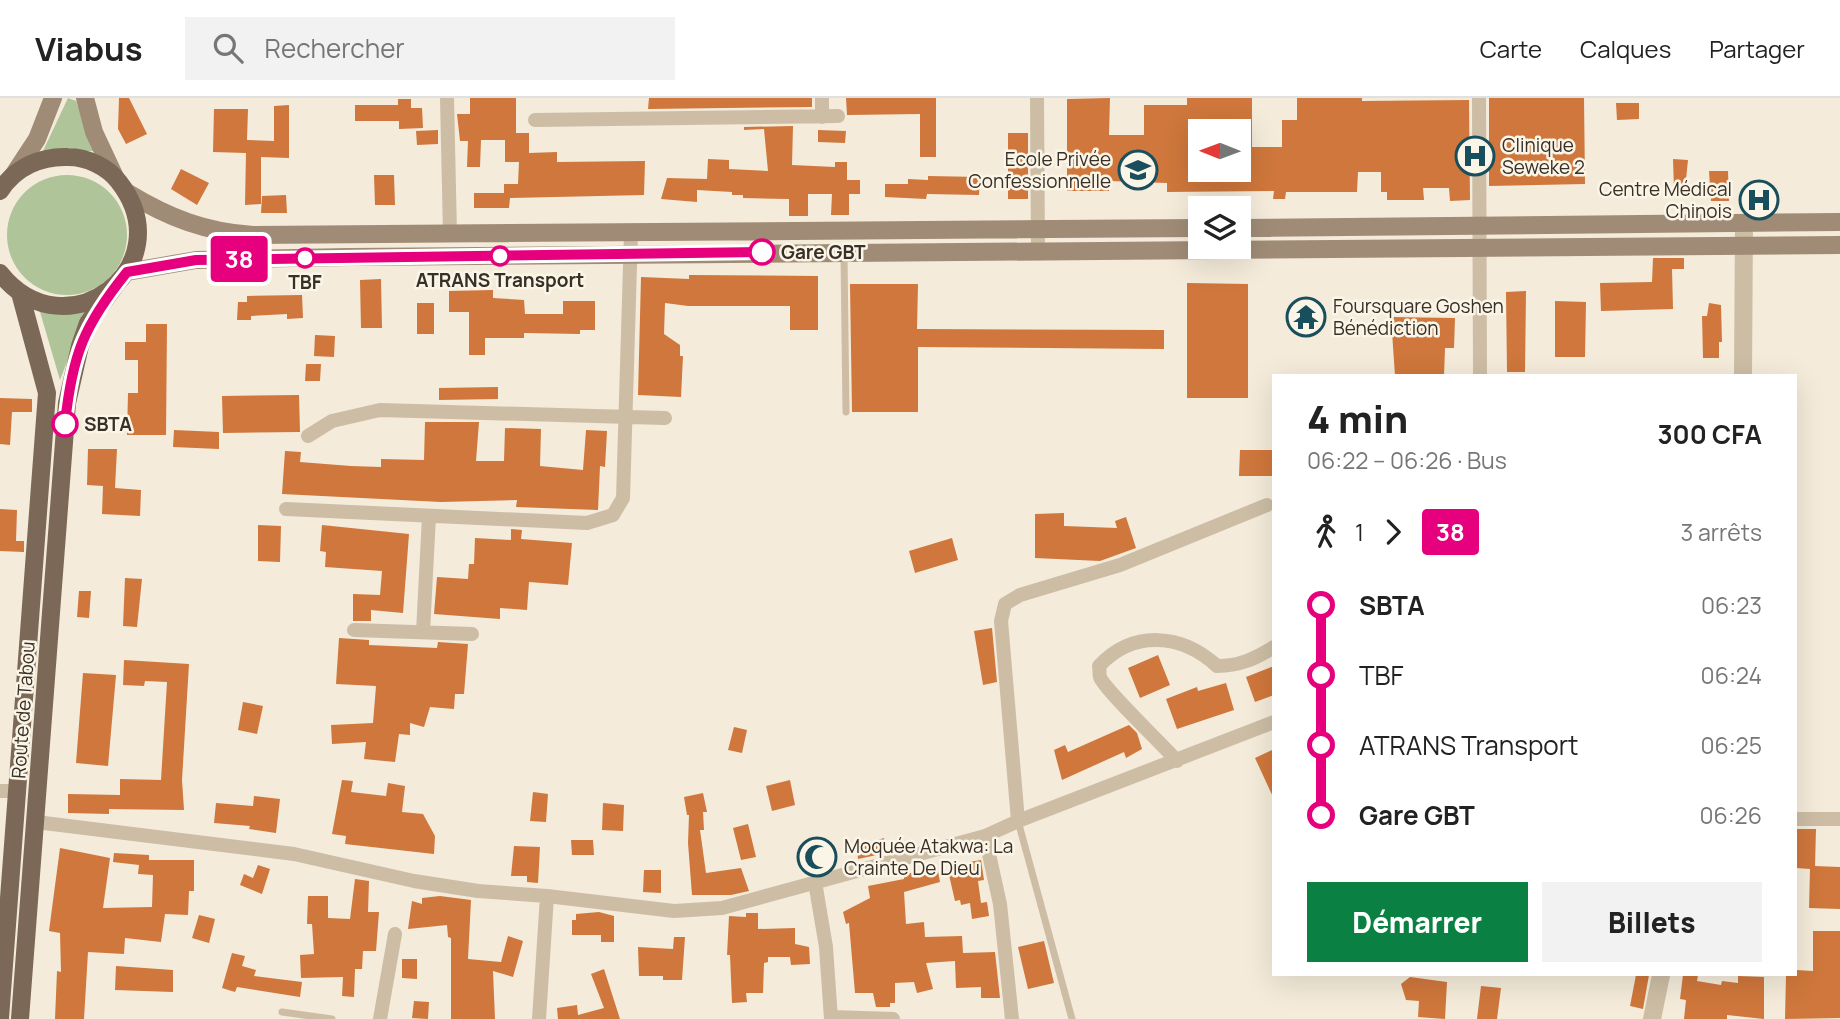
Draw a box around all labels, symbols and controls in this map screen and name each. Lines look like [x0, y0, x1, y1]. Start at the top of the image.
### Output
search box [185, 17, 675, 80]
text: Viabus [35, 26, 143, 71]
icon: search [209, 29, 247, 67]
text: Rechercher [265, 30, 405, 66]
text: Carte [1480, 32, 1542, 65]
text: Calques [1580, 32, 1671, 65]
text: Partager [1709, 32, 1805, 65]
north arrow [1188, 119, 1251, 182]
map controls [1188, 119, 1251, 259]
place label: Clinique Seweke 2 [1502, 132, 1585, 180]
hospital icon: Clinique Seweke 2 [1454, 135, 1496, 177]
place label: Ecole Privée Confessionnelle [968, 146, 1111, 194]
school or university icon: Ecole Privée Confessionnelle [1117, 149, 1159, 191]
place label: Centre Médical Chinois [1599, 176, 1732, 224]
hospital icon: Centre Médical Chinois [1738, 179, 1780, 221]
button: layers [1188, 196, 1251, 259]
line badge: 38 [208, 236, 270, 282]
marker: Gare GBT [749, 239, 775, 265]
place label: Gare GBT [781, 239, 866, 265]
text: 38 [225, 242, 253, 275]
marker: ATRANS Transport [490, 246, 510, 266]
marker: TBF [295, 248, 315, 268]
place label: ATRANS Transport [416, 267, 584, 293]
place label: TBF [288, 269, 322, 295]
place label: Foursquare Goshen Bénédiction [1333, 293, 1504, 341]
temple icon: Foursquare Goshen Bénédiction [1285, 296, 1327, 338]
text: 4 min [1307, 392, 1408, 444]
marker: SBTA [52, 411, 78, 437]
place label: SBTA [84, 411, 132, 437]
text: 300 CFA [1657, 416, 1762, 452]
text: 06:22 – 06:26 · Bus [1307, 444, 1507, 476]
icon: walk [1307, 513, 1345, 551]
icon: forward [1374, 513, 1412, 551]
text: 38 [1436, 515, 1465, 548]
text: 1 [1355, 516, 1364, 548]
text: 3 arrêts [1681, 516, 1762, 548]
text: SBTA [1359, 587, 1425, 623]
text: 06:23 [1701, 589, 1762, 621]
street label: Route de Tabou [5, 641, 41, 779]
text: TBF [1359, 657, 1404, 693]
text: 06:24 [1701, 659, 1762, 691]
text: ATRANS Transport [1359, 727, 1578, 763]
text: 06:25 [1700, 729, 1762, 761]
text: Gare GBT [1359, 797, 1475, 833]
text: 06:26 [1699, 799, 1762, 831]
place label: Moquée Atakwa: La Crainte De Dieu [844, 833, 1013, 881]
mosque icon: Moquée Atakwa: La Crainte De Dieu [796, 836, 838, 878]
button: Démarrer [1307, 882, 1528, 962]
button: Billets [1542, 882, 1762, 962]

